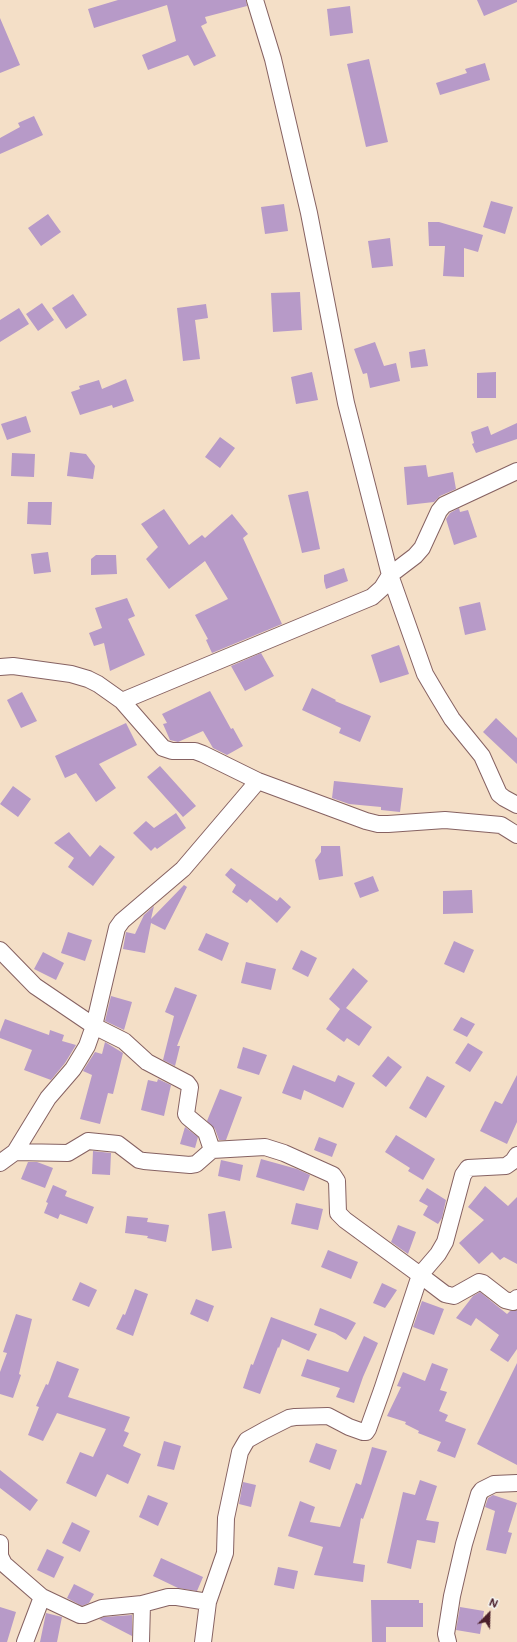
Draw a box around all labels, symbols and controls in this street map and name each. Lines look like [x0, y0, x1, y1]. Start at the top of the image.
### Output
north arrow [469, 1594, 509, 1634]
text: N [487, 1594, 501, 1611]

